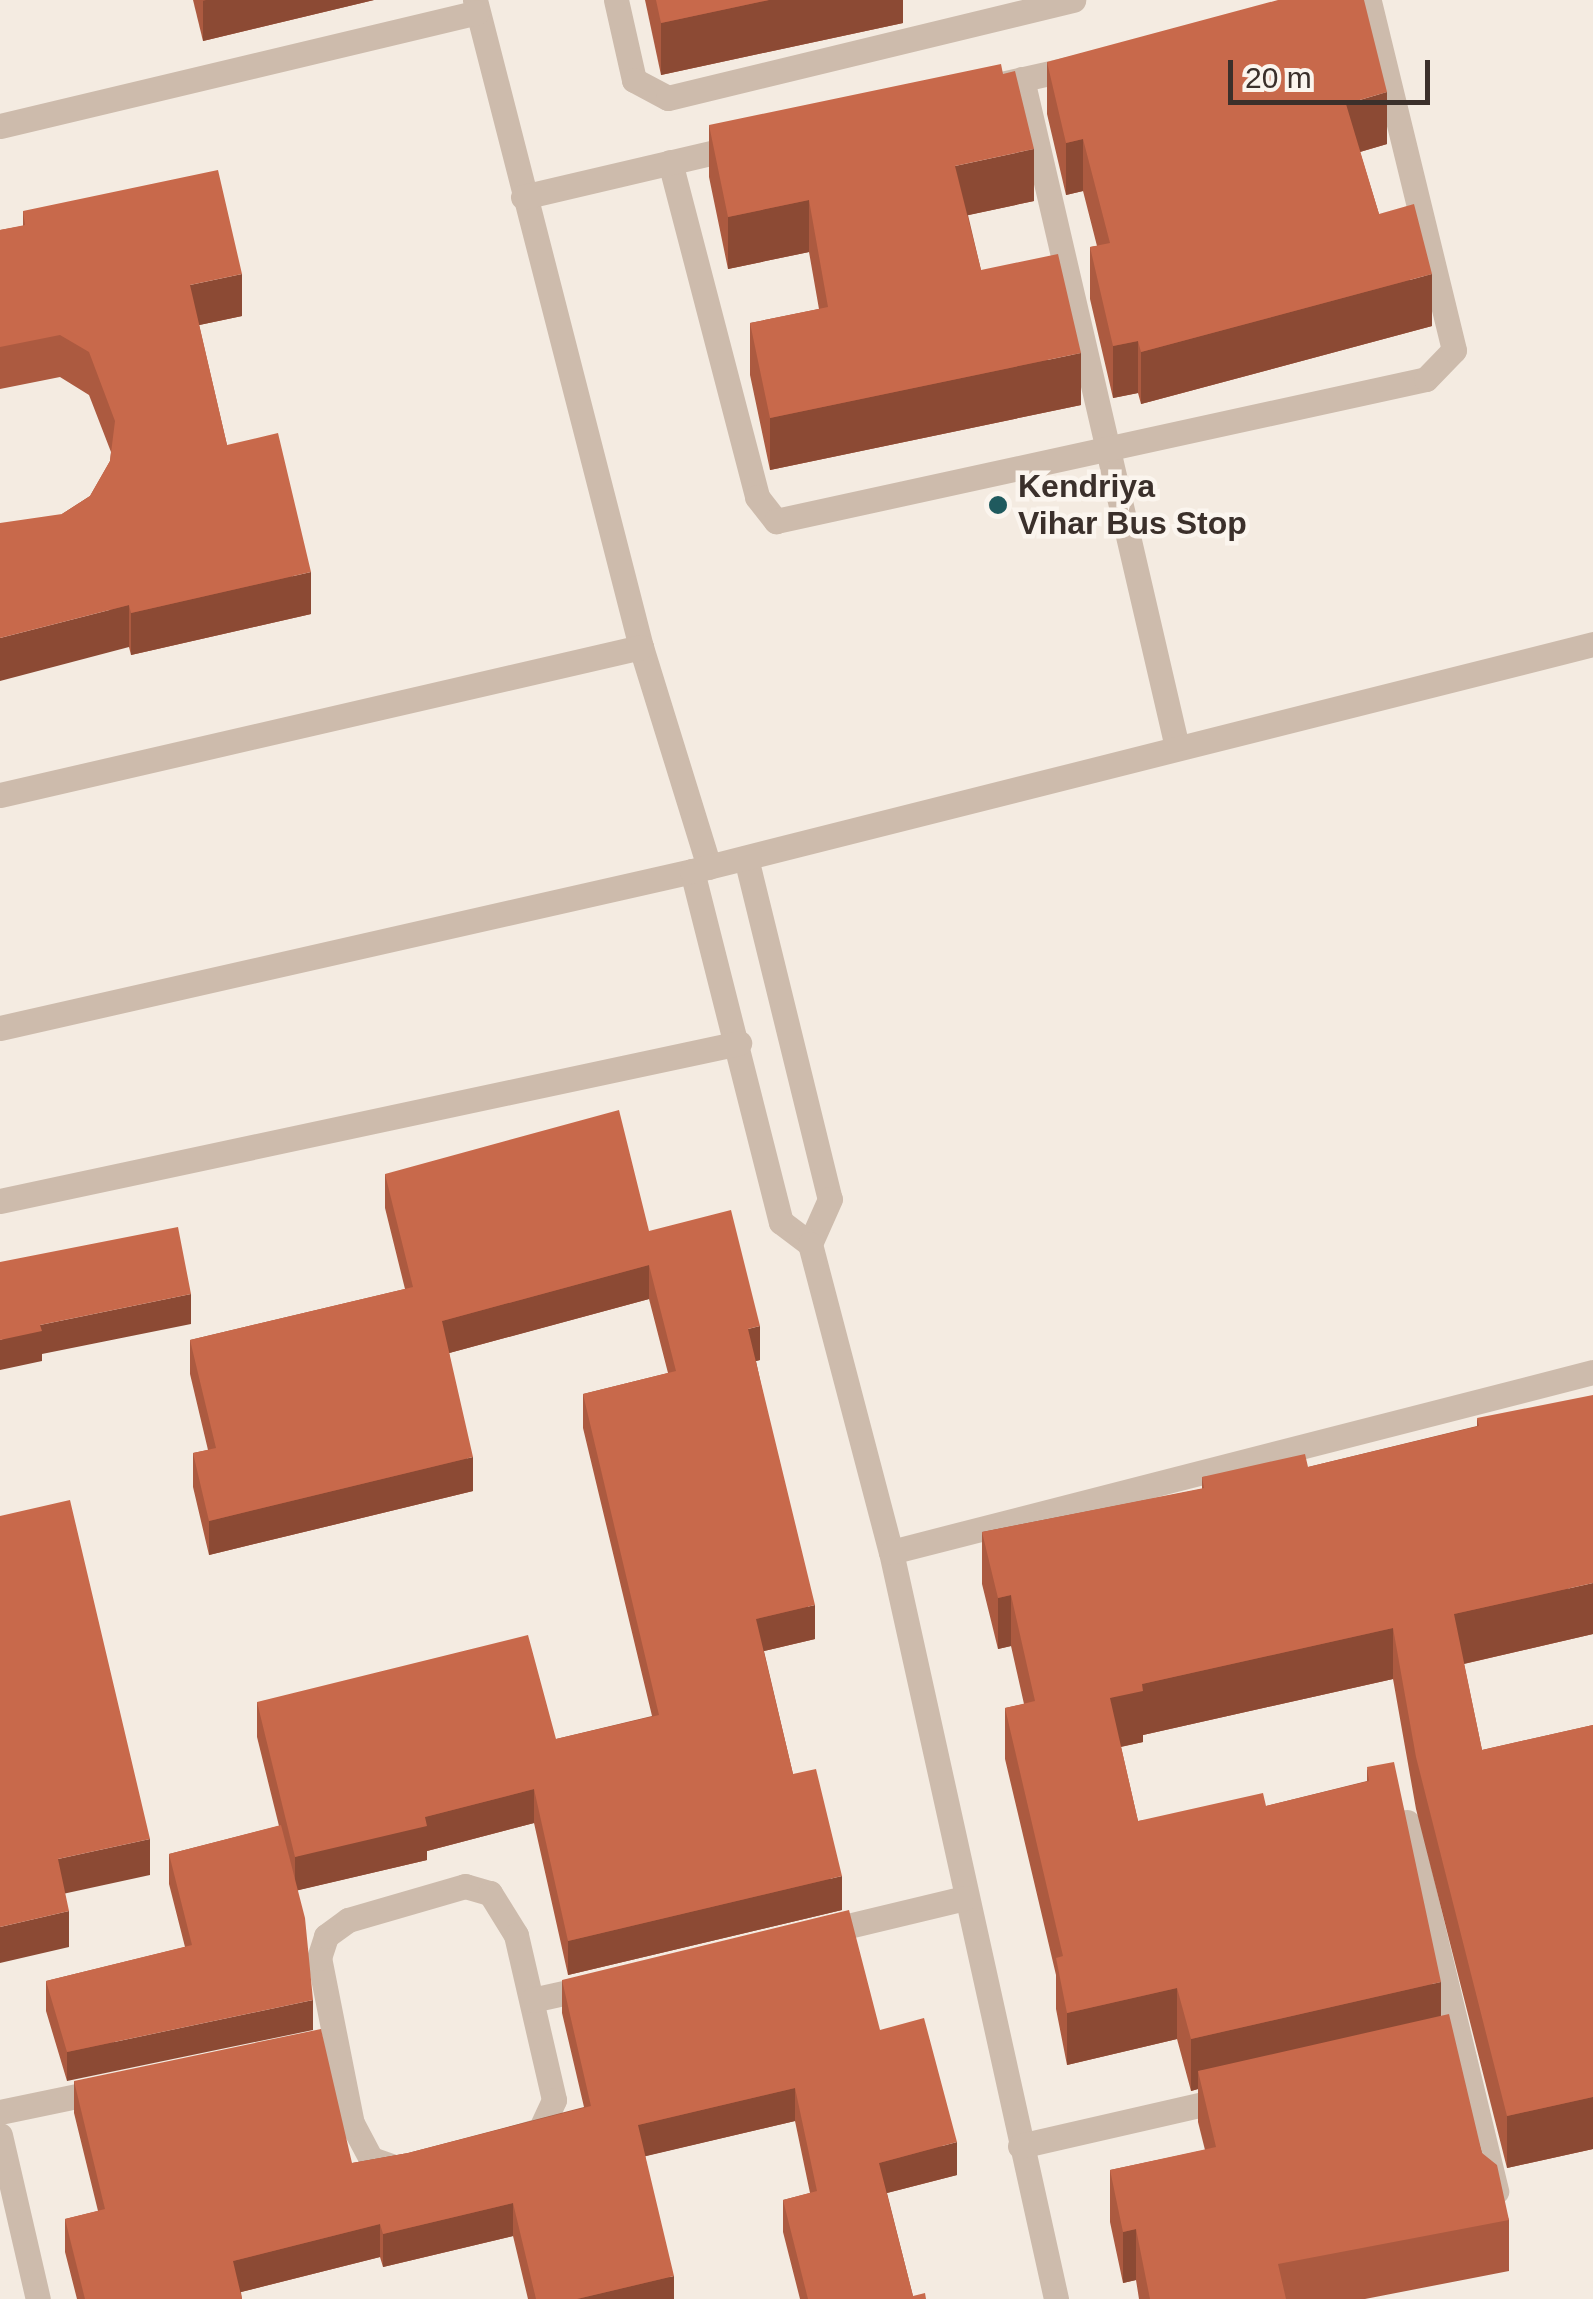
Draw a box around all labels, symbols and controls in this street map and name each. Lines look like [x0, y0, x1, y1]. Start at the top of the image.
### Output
scale bar [1233, 40, 1436, 102]
text: 20 m [1245, 61, 1312, 94]
place label: Kendriya Vihar Bus Stop [1018, 468, 1247, 543]
marker: Kendriya Vihar Bus Stop [987, 494, 1009, 516]

